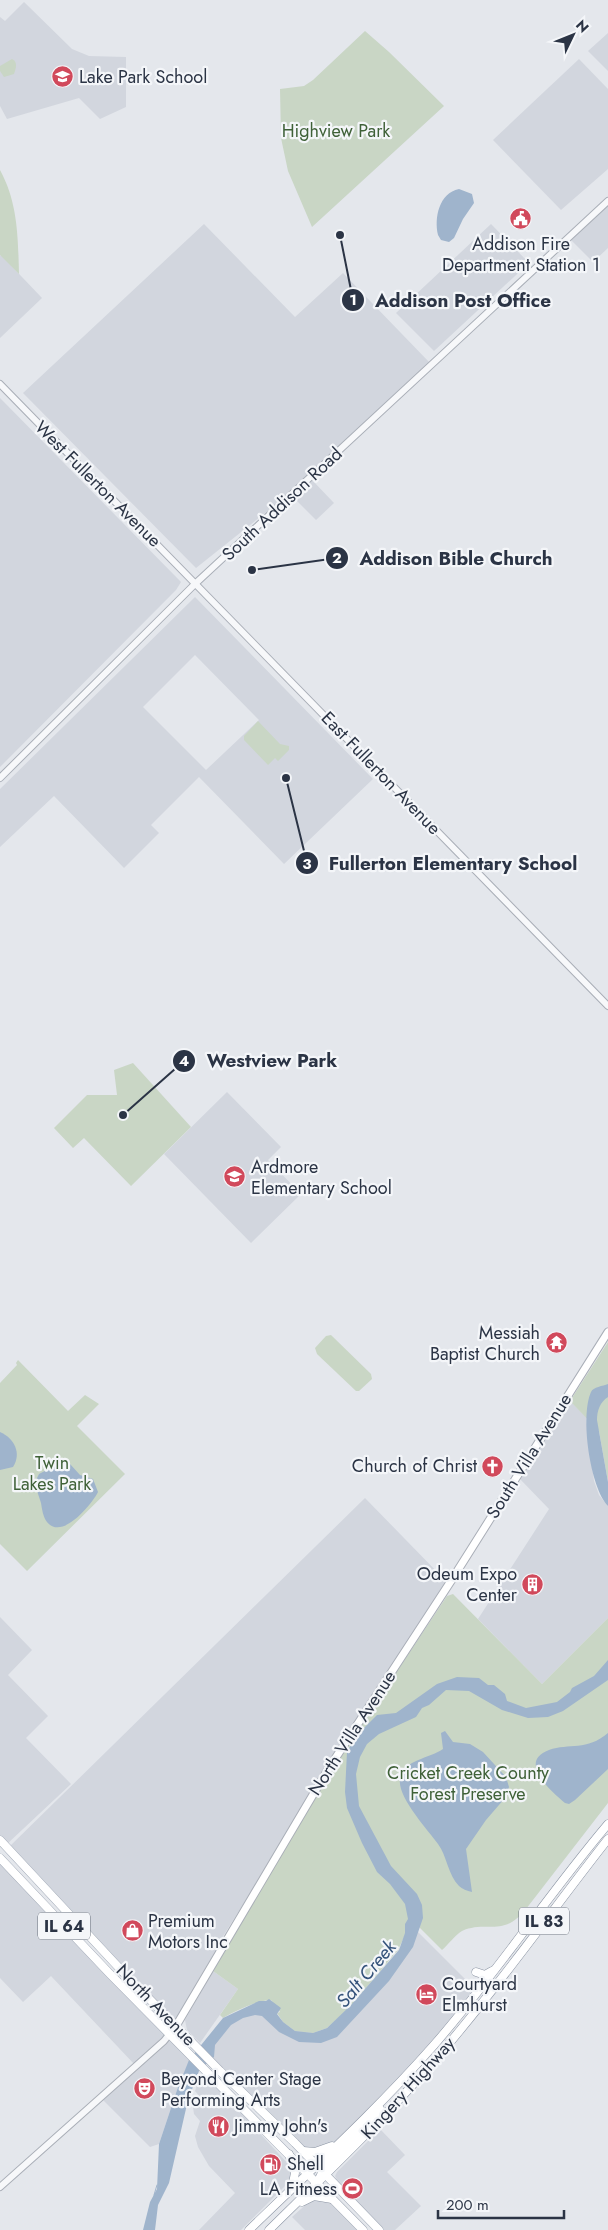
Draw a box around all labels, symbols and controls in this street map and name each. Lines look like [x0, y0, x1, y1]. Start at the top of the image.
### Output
north arrow [548, 10, 598, 60]
text: N [571, 15, 594, 37]
place label: Lake Park School [79, 64, 207, 90]
school or university icon: Lake Park School [51, 65, 75, 89]
park label: Highview Park [282, 118, 390, 144]
public building icon: Addison Fire Department Station 1 [509, 207, 533, 231]
place label: Addison Fire Department Station 1 [442, 231, 600, 278]
callout: Addison Post Office [340, 283, 561, 317]
text: Addison Post Office [374, 287, 551, 314]
text: 1 [349, 289, 357, 311]
street label: West Fullerton Avenue [29, 415, 167, 553]
street label: South Addison Road [216, 441, 348, 567]
callout: Addison Bible Church [324, 541, 562, 575]
text: Addison Bible Church [358, 545, 553, 572]
text: 2 [332, 547, 342, 569]
street label: East Fullerton Avenue [315, 706, 447, 840]
callout: Fullerton Elementary School [294, 846, 588, 880]
text: Fullerton Elementary School [329, 850, 577, 877]
text: 3 [302, 853, 312, 875]
callout: Westview Park [172, 1044, 347, 1078]
text: Westview Park [207, 1047, 337, 1074]
text: 4 [179, 1050, 189, 1072]
place label: Ardmore Elementary School [251, 1154, 392, 1201]
school or university icon: Ardmore Elementary School [223, 1165, 247, 1189]
place label: Messiah Baptist Church [430, 1320, 540, 1367]
temple icon: Messiah Baptist Church [544, 1331, 568, 1355]
street label: South Villa Avenue [480, 1388, 578, 1524]
park label: Twin Lakes Park [13, 1450, 91, 1497]
place label: Church of Christ [352, 1453, 478, 1479]
church icon: Church of Christ [481, 1454, 505, 1478]
place label: Odeum Expo Center [417, 1561, 518, 1608]
building icon: Odeum Expo Center [521, 1572, 545, 1596]
street label: North Villa Avenue [302, 1665, 402, 1801]
park label: Cricket Creek County Forest Preserve [387, 1760, 549, 1807]
place label: Premium Motors Inc [148, 1908, 228, 1955]
road number: IL 83 [519, 1908, 569, 1934]
road number: IL 64 [38, 1912, 90, 1940]
shop icon: Premium Motors Inc [120, 1919, 144, 1943]
water label: Salt Creek [330, 1934, 403, 2014]
street label: North Avenue [110, 1958, 202, 2052]
place label: Courtyard Elmhurst [442, 1971, 517, 2018]
hotel icon: Courtyard Elmhurst [414, 1982, 438, 2006]
street label: Kingery Highway [355, 2031, 461, 2145]
place label: Beyond Center Stage Performing Arts [161, 2066, 321, 2113]
theatre icon: Beyond Center Stage Performing Arts [133, 2077, 157, 2101]
place label: Jimmy John's [232, 2113, 327, 2139]
restaurant icon: Jimmy John's [206, 2114, 230, 2138]
place label: Shell [287, 2151, 324, 2177]
fuel station icon: Shell [259, 2152, 283, 2176]
place label: LA Fitness [260, 2176, 337, 2202]
sports icon: LA Fitness [341, 2177, 365, 2201]
scale bar [438, 2188, 564, 2220]
text: 200 m [446, 2194, 489, 2216]

